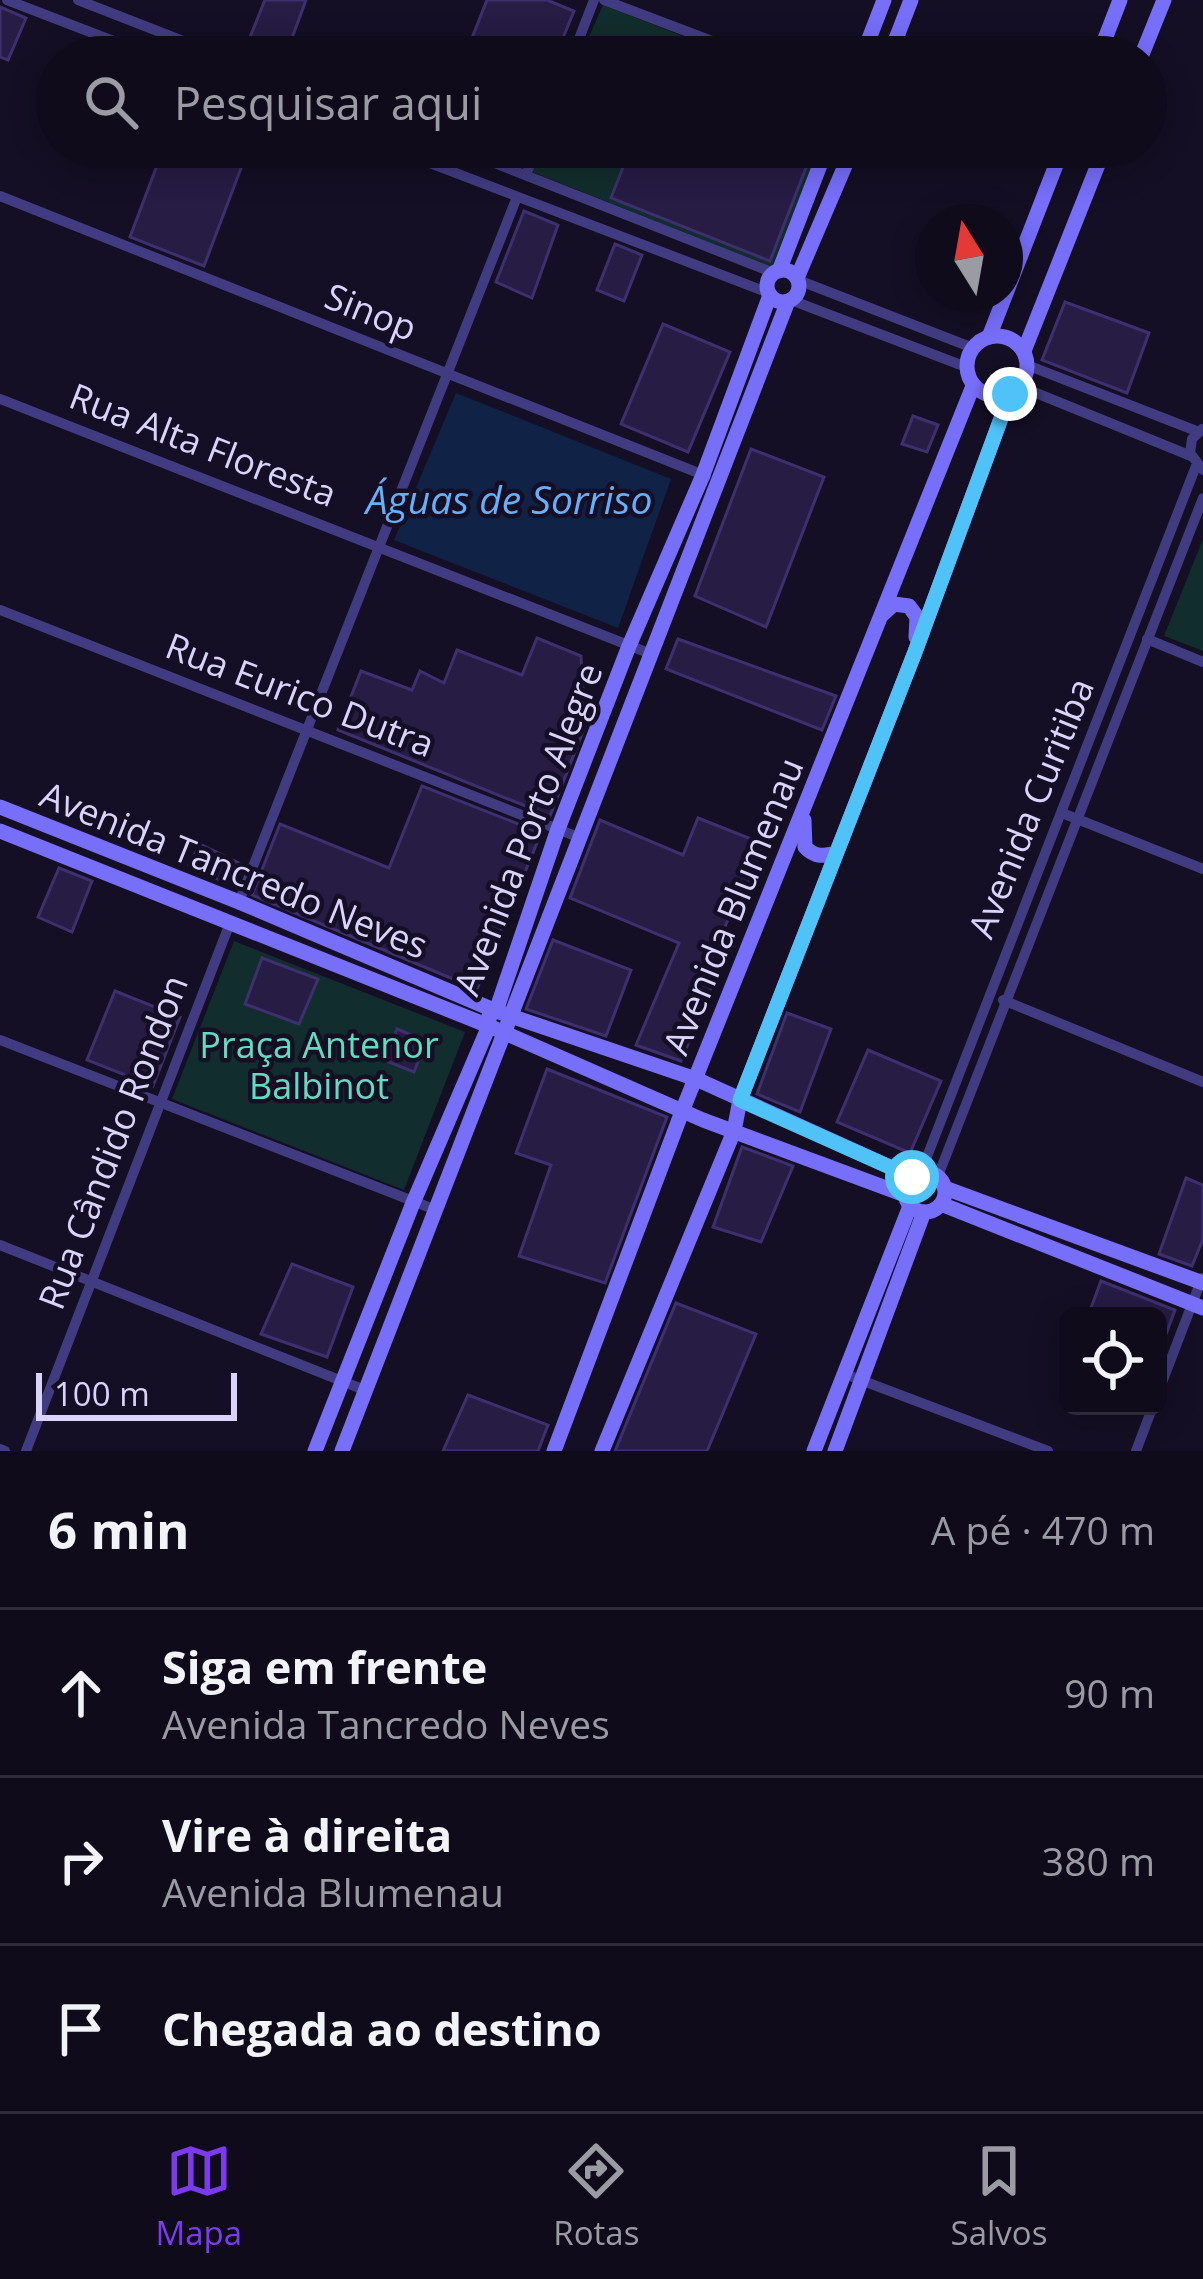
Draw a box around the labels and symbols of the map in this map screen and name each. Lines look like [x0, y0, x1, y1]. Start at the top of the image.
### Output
north arrow [915, 204, 1023, 312]
street label: Sinop [318, 271, 424, 352]
route end [983, 367, 1037, 421]
street label: Rua Alta Floresta [63, 371, 344, 518]
water label: Águas de Sorriso [363, 472, 652, 525]
street label: Rua Eurico Dutra [159, 621, 441, 768]
street label: Avenida Porto Alegre [442, 656, 613, 1002]
street label: Avenida Curitiba [956, 671, 1105, 945]
street label: Avenida Blumenau [651, 750, 814, 1061]
street label: Avenida Tancredo Neves [33, 769, 435, 970]
street label: Rua Cândido Rondon [26, 968, 199, 1316]
park label: Praça Antenor Balbinot [199, 1020, 439, 1110]
route start [885, 1150, 939, 1204]
scale bar [36, 1367, 237, 1420]

